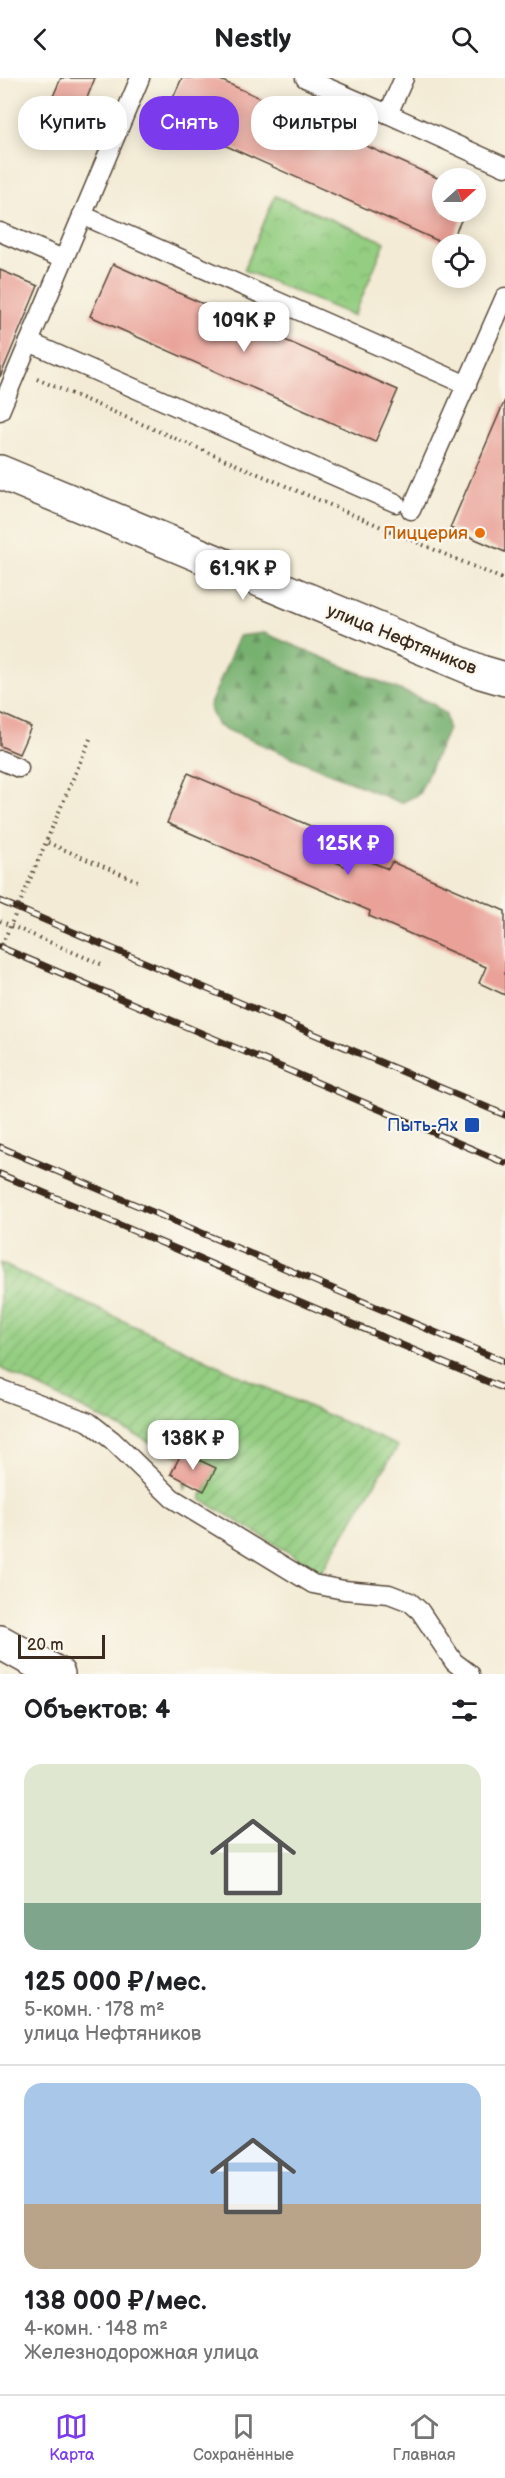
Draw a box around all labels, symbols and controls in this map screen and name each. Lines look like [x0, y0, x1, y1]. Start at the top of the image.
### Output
icon: back [24, 23, 57, 56]
text: Nestly [214, 23, 291, 55]
icon: search [448, 23, 481, 56]
chip: Купить [18, 96, 127, 150]
chip: Снять [139, 96, 239, 150]
chip: Фильтры [251, 96, 378, 150]
north arrow [432, 168, 486, 222]
map controls [432, 168, 486, 288]
button: locate [432, 234, 486, 288]
pin: 109K ₽ [195, 302, 293, 353]
text: 109K ₽ [212, 309, 276, 333]
place label: Пиццерия [383, 523, 468, 544]
marker: Пиццерия [473, 526, 487, 540]
pin: 61.9K ₽ [188, 550, 298, 601]
text: 61.9K ₽ [209, 557, 277, 581]
street label: улица Нефтяников [324, 600, 480, 679]
pin: 125K ₽ [299, 825, 397, 876]
text: 125K ₽ [317, 832, 379, 856]
place label: Пыть-Ях [387, 1115, 458, 1136]
marker: Пыть-Ях [463, 1116, 481, 1134]
pin: 138K ₽ [144, 1420, 242, 1471]
text: 138K ₽ [162, 1427, 224, 1451]
scale bar [18, 1632, 105, 1660]
text: 20 m [27, 1636, 63, 1655]
icon: filters [448, 1694, 481, 1727]
text: Объектов: 4 [24, 1695, 170, 1726]
icon: home [199, 1803, 307, 1911]
text: 125 000 ₽/мес. [24, 1967, 206, 1998]
text: 5-комн. · 178 m² [24, 1998, 165, 2022]
text: улица Нефтяников [24, 2022, 201, 2046]
icon: home [199, 2122, 307, 2230]
text: 138 000 ₽/мес. [24, 2286, 207, 2317]
text: 4-комн. · 148 m² [24, 2317, 168, 2341]
text: Железнодорожная улица [24, 2341, 259, 2365]
tab: Карта [49, 2410, 94, 2465]
tab: Сохранённые [193, 2410, 294, 2465]
tab: Главная [393, 2410, 456, 2465]

